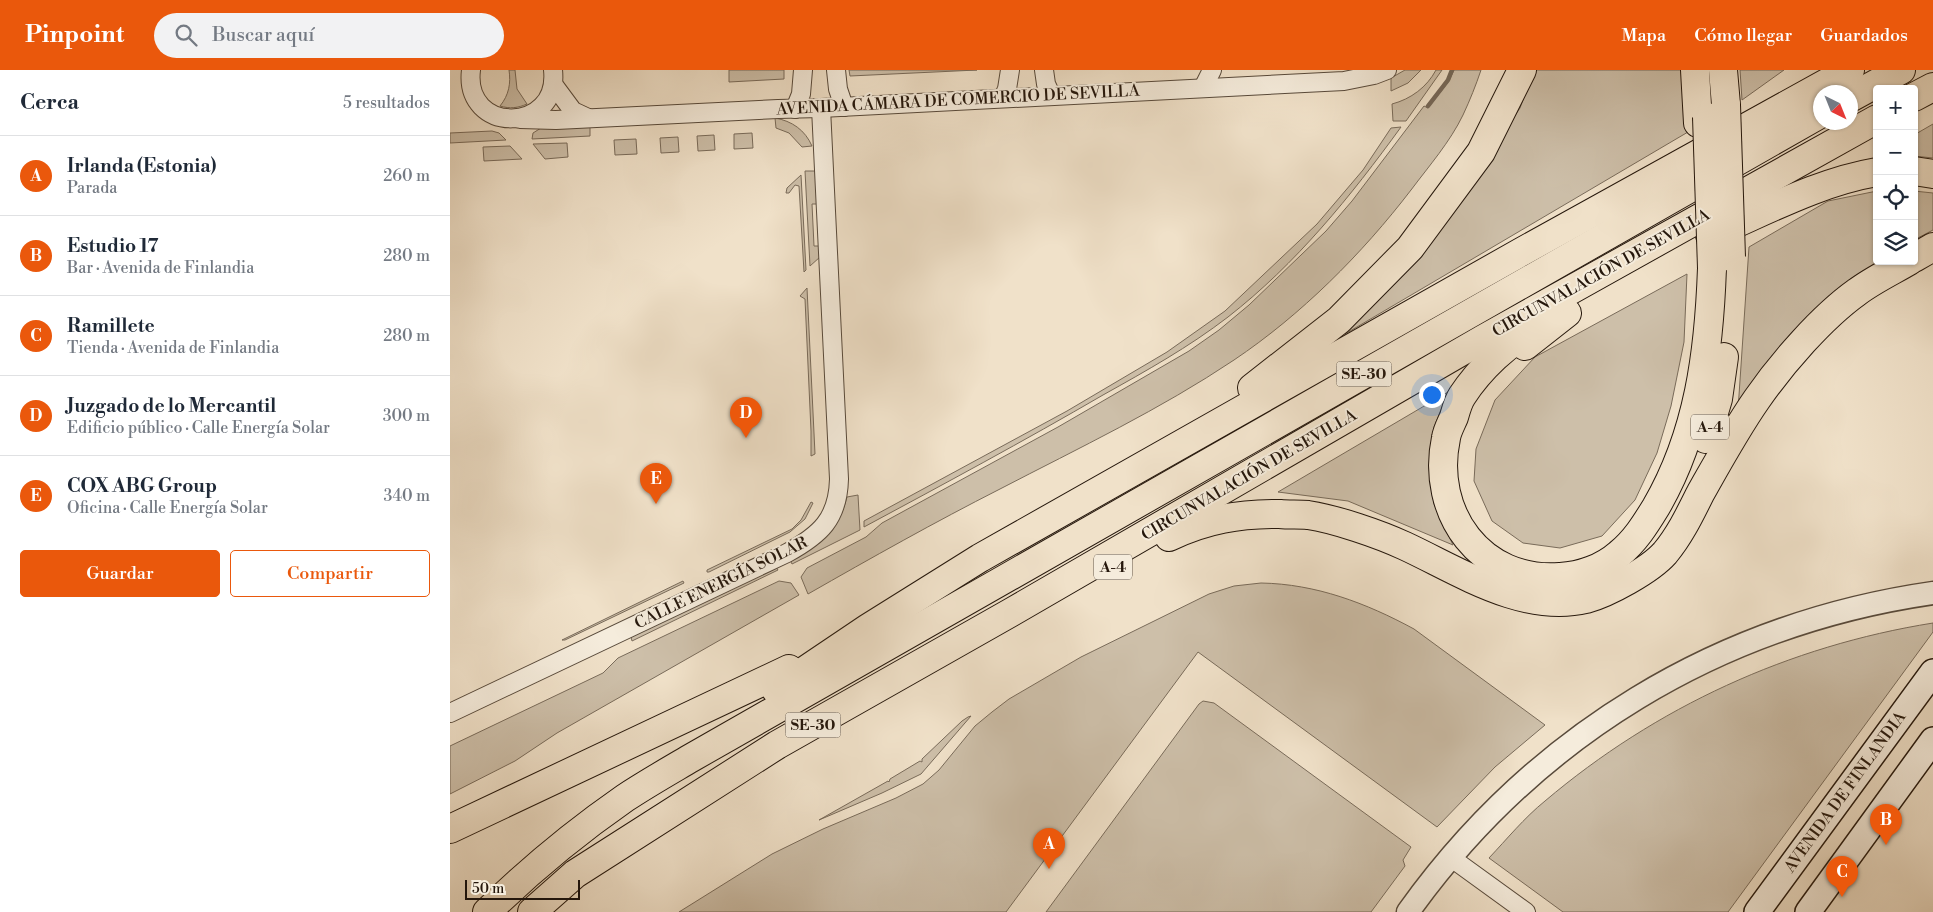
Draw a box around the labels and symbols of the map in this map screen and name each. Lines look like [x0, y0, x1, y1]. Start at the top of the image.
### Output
street label: AVENIDA CÁMARA DE COMERCIO DE SEVILLA [775, 78, 1141, 120]
north arrow [1813, 85, 1858, 130]
street label: CIRCUNVALACIÓN DE SEVILLA [1488, 202, 1714, 341]
road number: SE-30 [1336, 362, 1392, 386]
your location [1419, 382, 1445, 408]
pin: D [730, 397, 762, 438]
street label: CIRCUNVALACIÓN DE SEVILLA [1137, 403, 1361, 545]
road number: A-4 [1691, 414, 1729, 440]
pin: E [640, 463, 672, 504]
street label: CALLE ENERGÍA SOLAR [630, 530, 812, 634]
road number: A-4 [1094, 554, 1132, 580]
street label: AVENIDA DE FINLANDIA [1779, 707, 1911, 877]
road number: SE-30 [786, 712, 840, 738]
pin: B [1870, 804, 1902, 845]
pin: A [1033, 828, 1065, 869]
pin: C [1826, 856, 1858, 897]
scale bar [465, 877, 580, 900]

